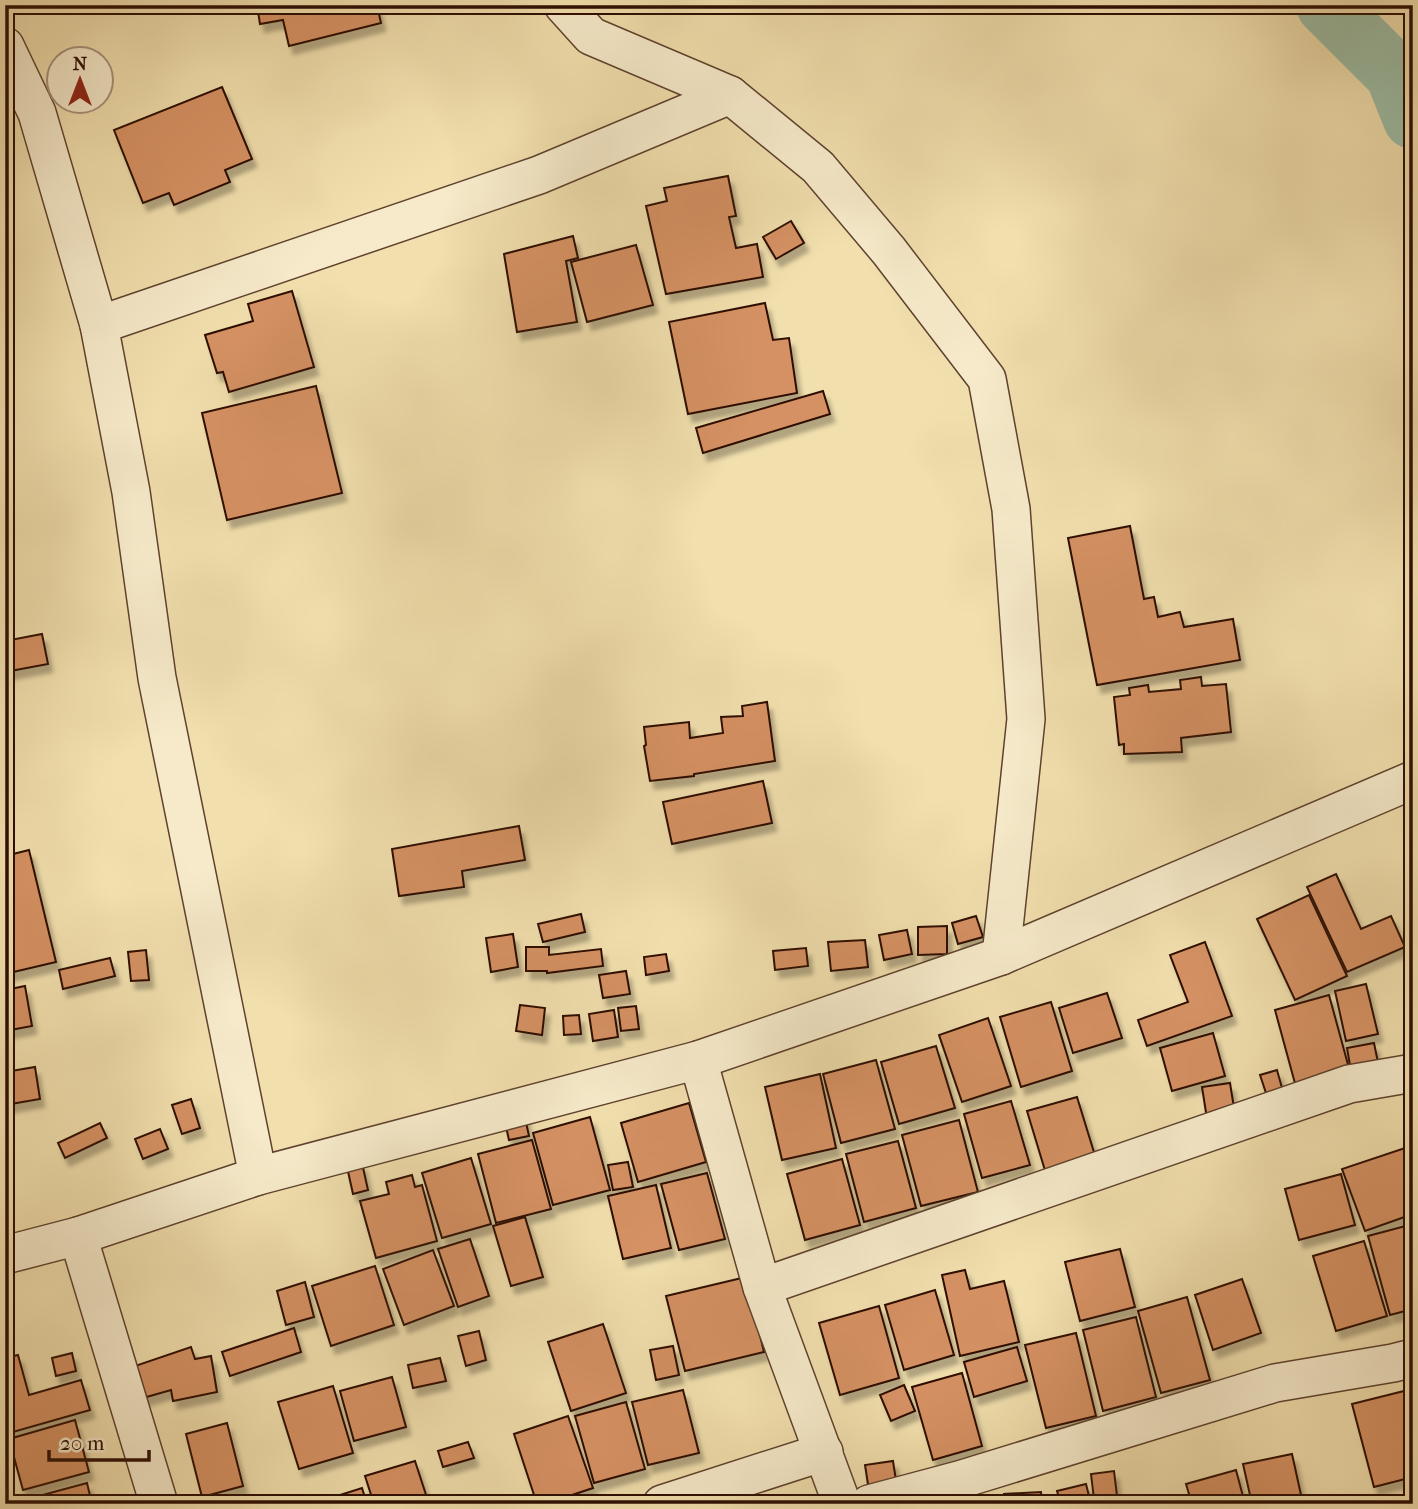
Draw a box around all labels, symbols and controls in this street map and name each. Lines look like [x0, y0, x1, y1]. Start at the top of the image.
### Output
north arrow [46, 46, 116, 116]
text: N [73, 53, 88, 75]
scale bar [49, 1418, 149, 1462]
text: 20 m [60, 1431, 105, 1455]

